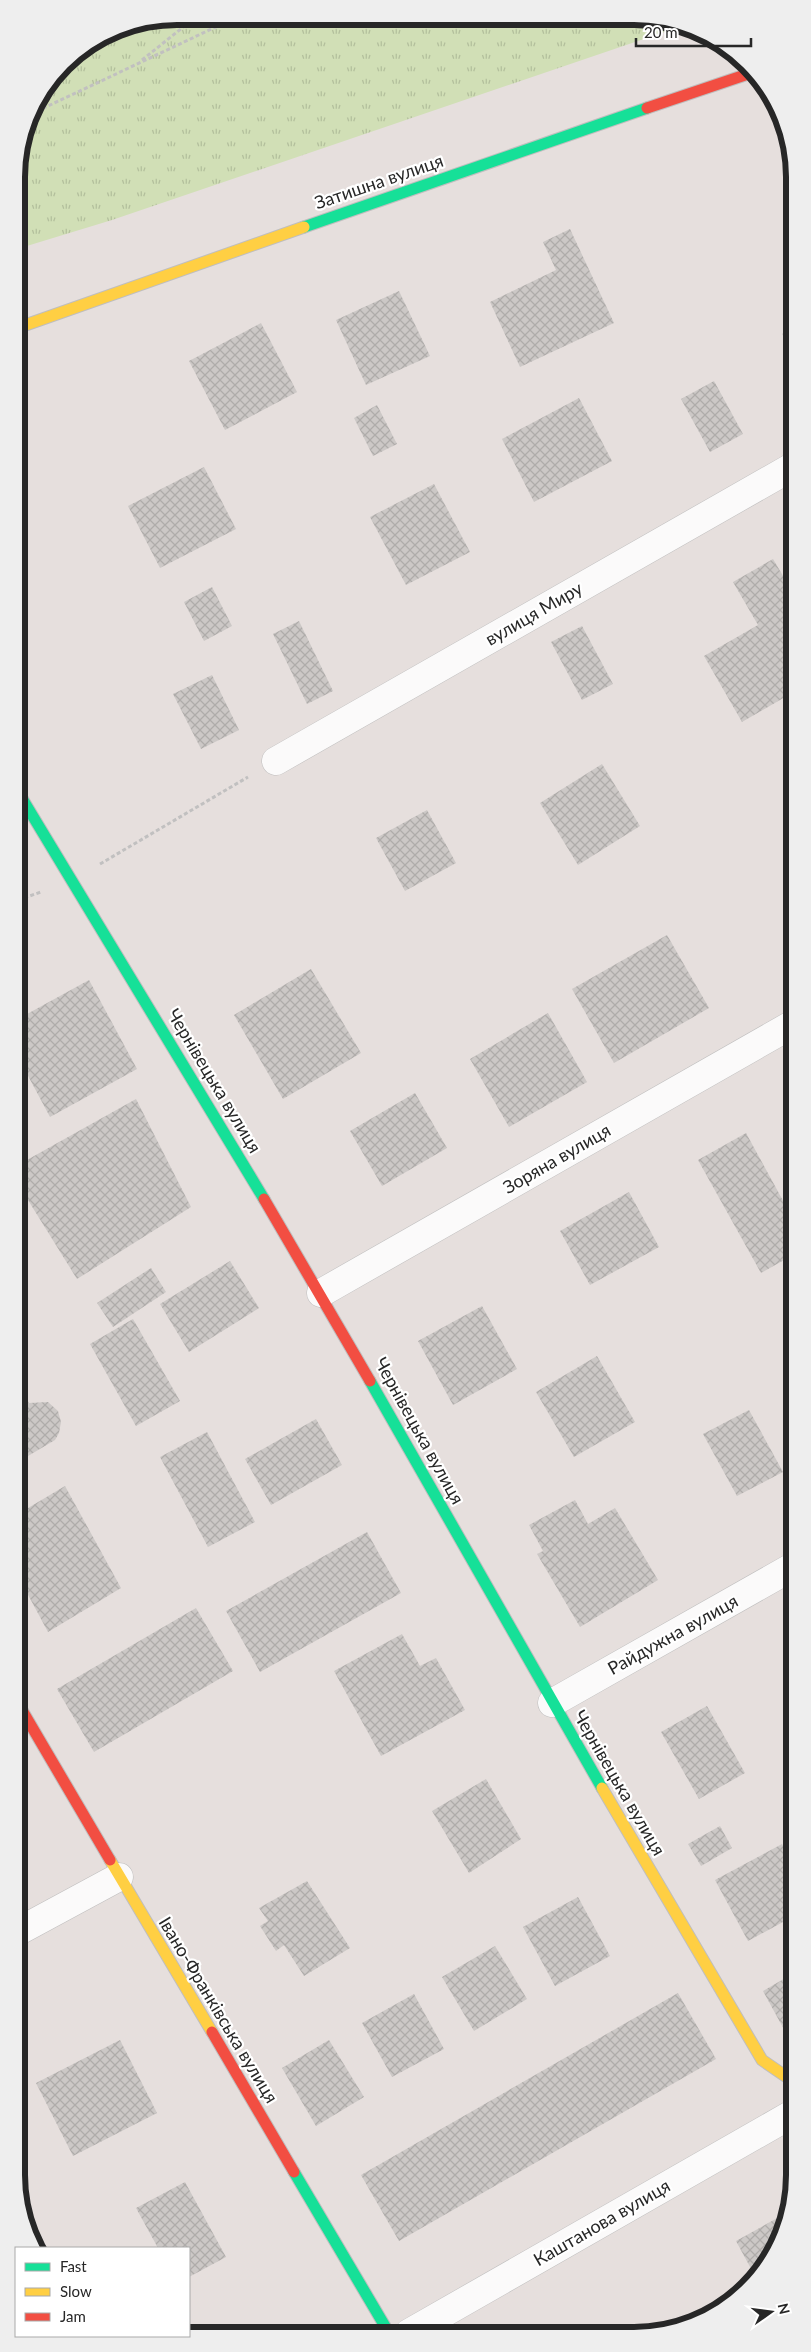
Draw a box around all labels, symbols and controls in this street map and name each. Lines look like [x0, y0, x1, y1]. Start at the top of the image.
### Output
scale bar [636, 15, 751, 47]
text: 20 m [644, 23, 678, 41]
street label: Затишна вулиця [311, 149, 446, 213]
street label: вулиця Миру [481, 576, 587, 650]
street label: Чернівецька вулиця [163, 1004, 267, 1157]
street label: Зоряна вулиця [499, 1118, 614, 1198]
street label: Чернівецька вулиця [370, 1353, 469, 1508]
street label: Райдужна вулиця [604, 1589, 741, 1679]
street label: Чернівецька вулиця [569, 1706, 670, 1859]
street label: Івано-Франківська вулиця [154, 1912, 283, 2107]
street label: Каштанова вулиця [529, 2174, 674, 2270]
legend [15, 2247, 190, 2337]
text: Fast [60, 2257, 87, 2275]
text: Slow [60, 2282, 92, 2300]
north arrow [746, 2287, 796, 2337]
text: N [775, 2301, 794, 2316]
text: Jam [60, 2307, 86, 2325]

